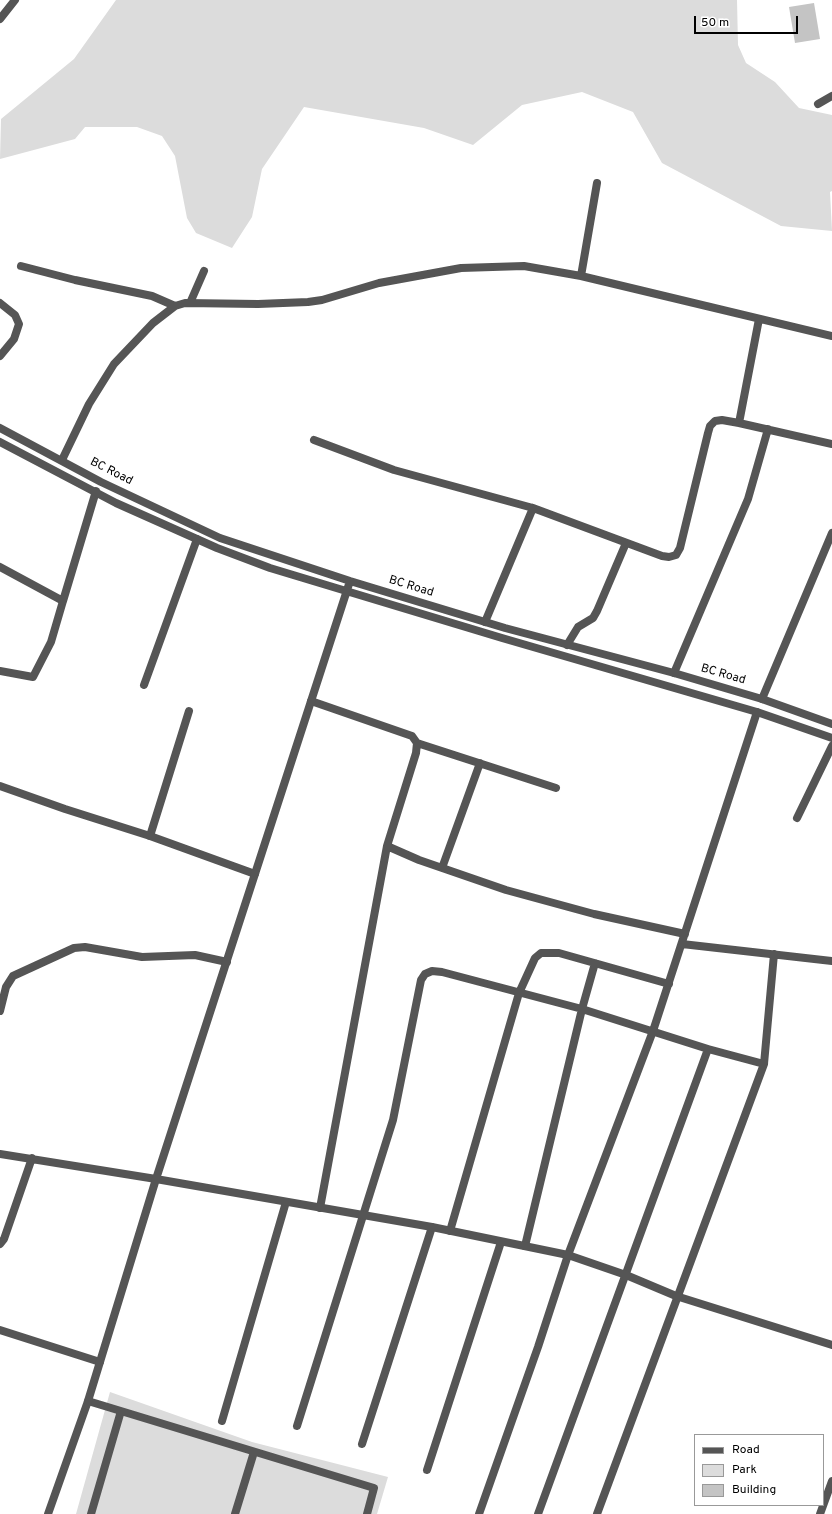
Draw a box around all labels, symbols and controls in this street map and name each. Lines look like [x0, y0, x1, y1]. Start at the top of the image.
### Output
scale bar [696, 8, 800, 34]
text: 50 m [701, 15, 729, 31]
street label: BC Road [87, 455, 135, 489]
street label: BC Road [387, 573, 435, 601]
street label: BC Road [699, 662, 747, 688]
legend [694, 1434, 824, 1506]
text: Road [732, 1442, 760, 1458]
text: Park [732, 1462, 757, 1478]
text: Building [732, 1482, 776, 1498]

